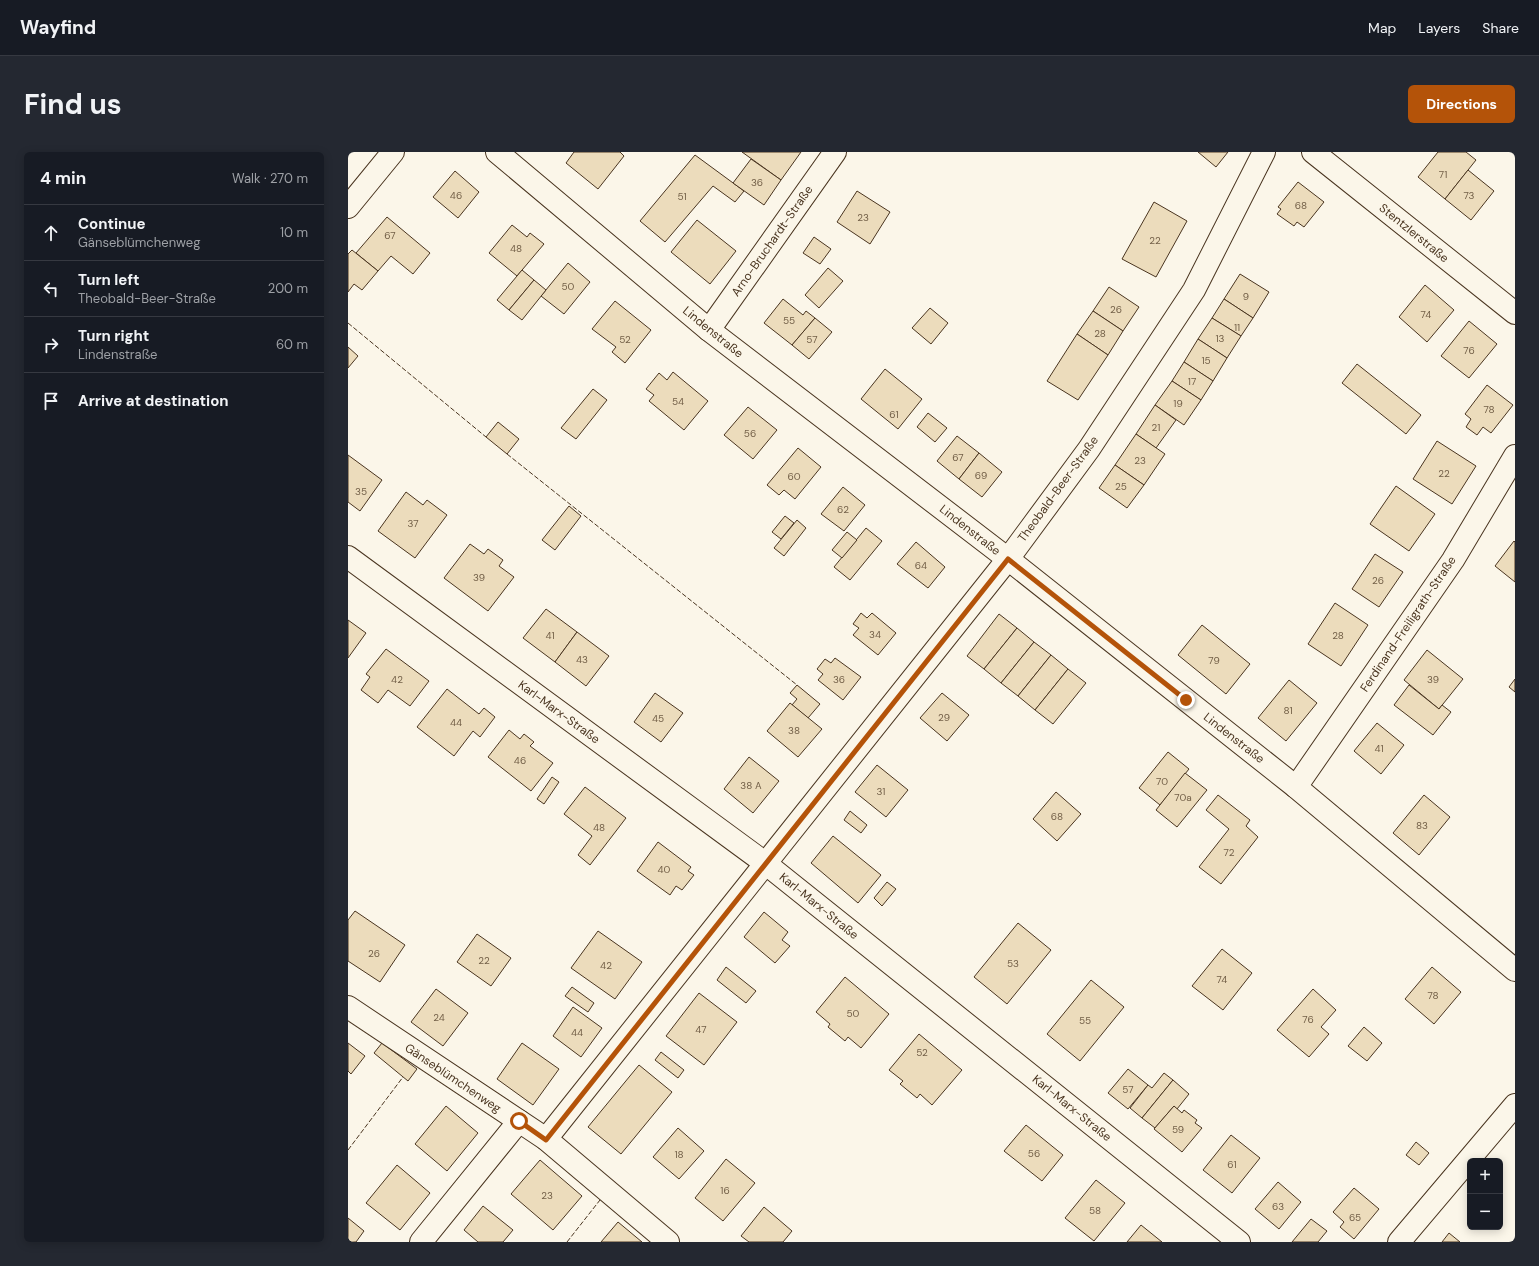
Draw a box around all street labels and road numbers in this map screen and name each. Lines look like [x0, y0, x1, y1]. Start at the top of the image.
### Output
street label: Arno-Bruchardt-Straße [728, 182, 816, 300]
street label: Stentzlerstraße [1376, 200, 1452, 266]
street label: Lindenstraße [679, 303, 747, 361]
street label: Theobald-Beer-Straße [1014, 433, 1102, 545]
street label: Lindenstraße [936, 501, 1004, 559]
street label: Ferdinand-Freiligrath-Straße [1356, 553, 1460, 695]
street label: Karl-Marx-Straße [515, 677, 603, 747]
street label: Lindenstraße [1200, 709, 1268, 767]
street label: Karl-Marx-Straße [776, 869, 862, 943]
street label: Gänseblümchenweg [402, 1040, 505, 1116]
street label: Karl-Marx-Straße [1029, 1071, 1115, 1145]

